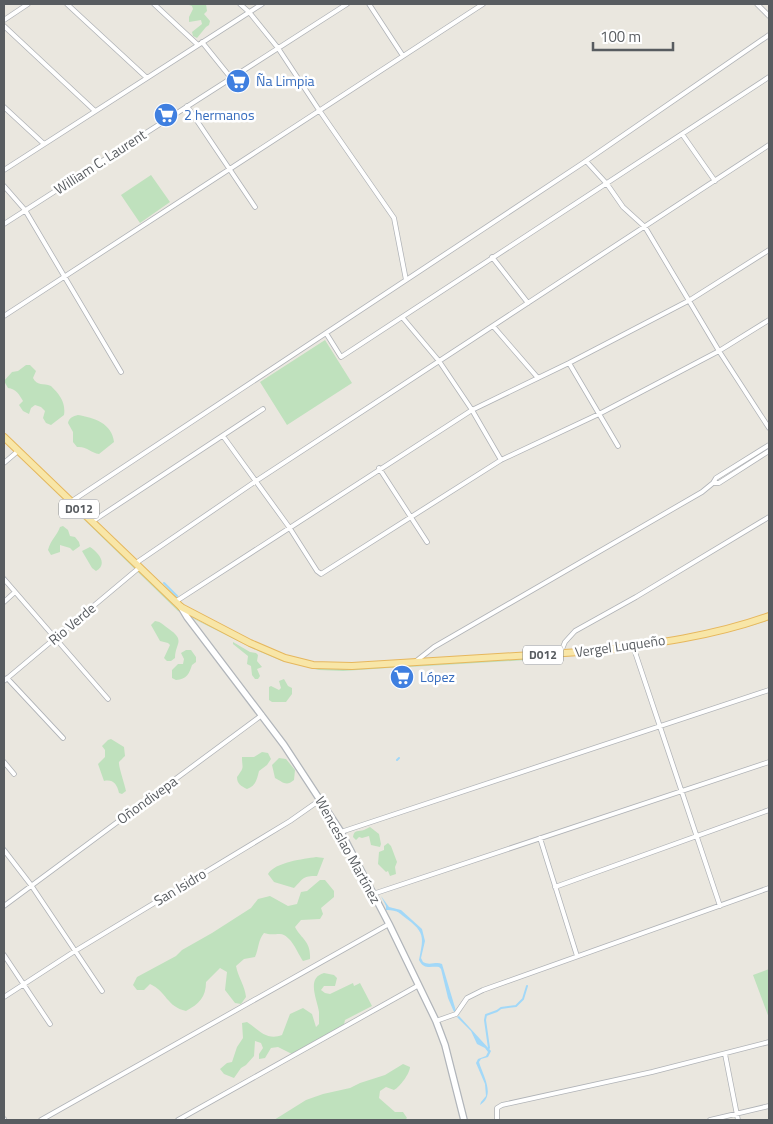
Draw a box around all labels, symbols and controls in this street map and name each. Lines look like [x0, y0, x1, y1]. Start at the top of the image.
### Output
scale bar [593, 20, 673, 52]
text: 100 m [600, 25, 641, 48]
supermarket icon: Ña Limpia [225, 68, 251, 94]
place label: Ña Limpia [256, 70, 315, 91]
supermarket icon: 2 hermanos [153, 102, 179, 128]
place label: 2 hermanos [184, 104, 255, 125]
street label: William C. Laurent [50, 124, 150, 199]
road number: D012 [59, 499, 99, 518]
street label: Rio Verde [43, 598, 100, 650]
street label: Vergel Luqueño [573, 629, 666, 662]
road number: D012 [523, 646, 563, 664]
supermarket icon: López [389, 664, 415, 690]
place label: López [420, 666, 455, 687]
street label: Oñondivepa [112, 770, 181, 829]
street label: Wenceslao Martínez [310, 792, 387, 907]
street label: San Isidro [150, 863, 210, 910]

